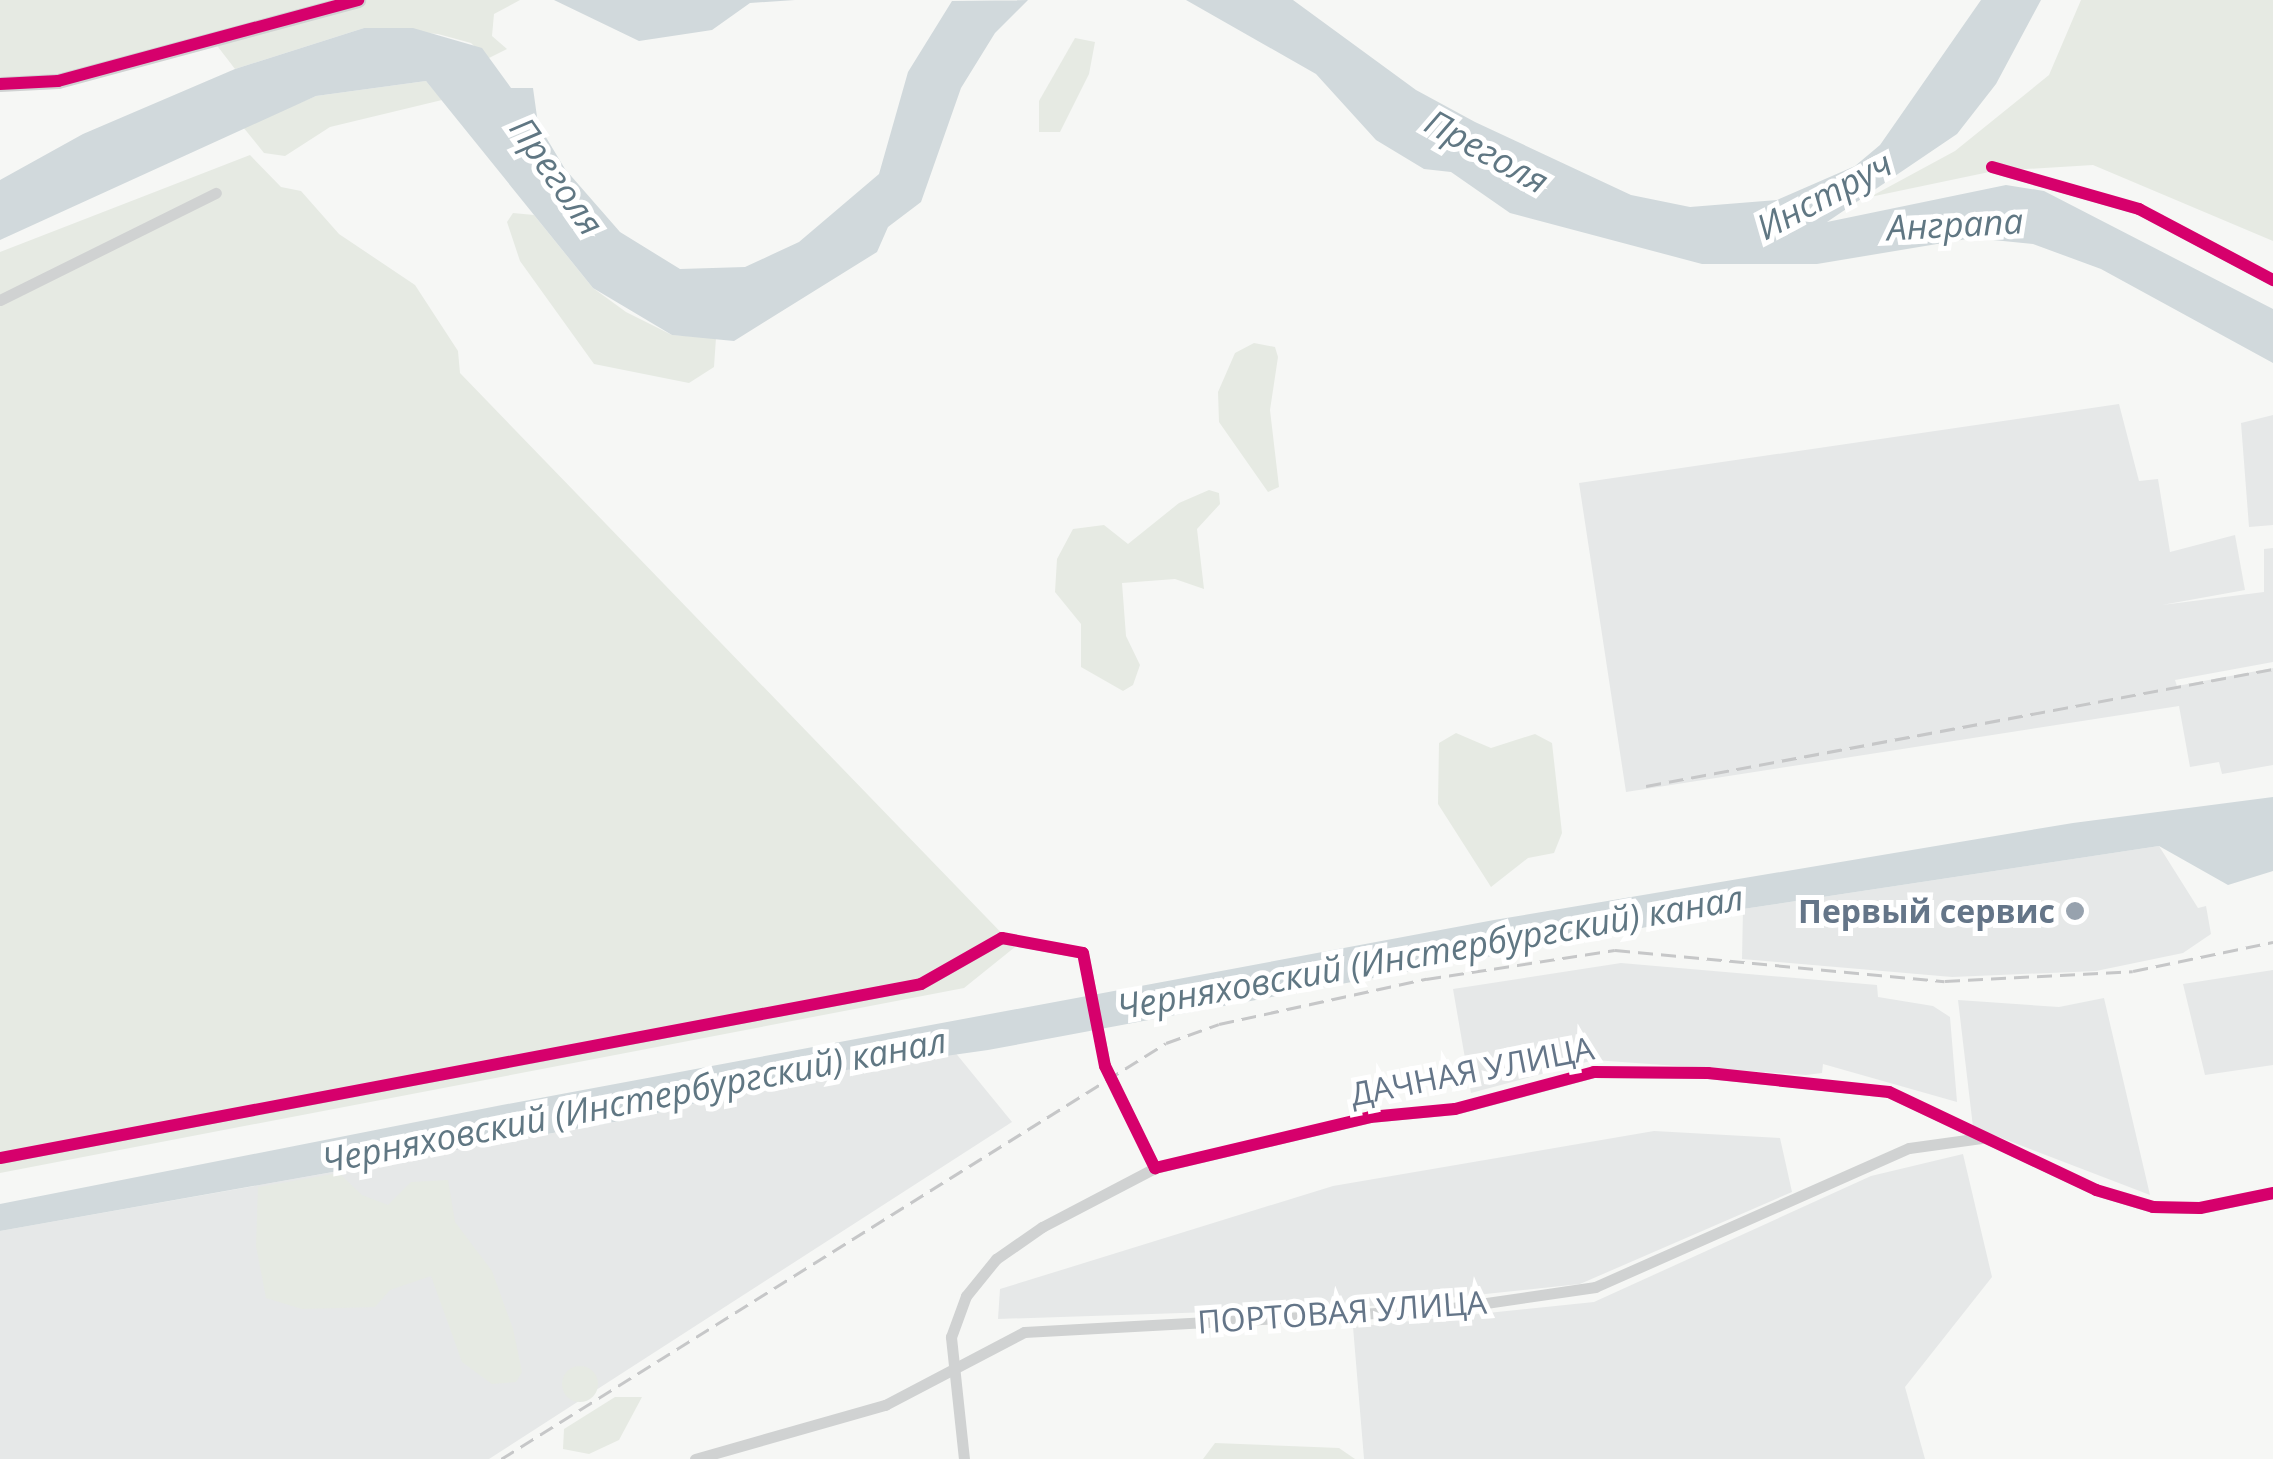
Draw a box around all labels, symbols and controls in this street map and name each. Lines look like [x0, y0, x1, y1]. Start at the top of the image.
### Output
water label: Преголя [1418, 100, 1556, 202]
water label: Преголя [501, 109, 613, 243]
water label: Инструч [1749, 142, 1899, 248]
water label: Анграпа [1886, 199, 2024, 249]
water label: Черняховский (Инстербургский) канал [1113, 876, 1747, 1028]
place label: Первый сервис [1798, 892, 2055, 930]
marker: Первый сервис [2064, 900, 2086, 922]
water label: Черняховский (Инстербургский) канал [318, 1019, 950, 1181]
street label: ДАЧНАЯ УЛИЦА [1347, 1029, 1597, 1113]
street label: ПОРТОВАЯ УЛИЦА [1196, 1283, 1488, 1341]

